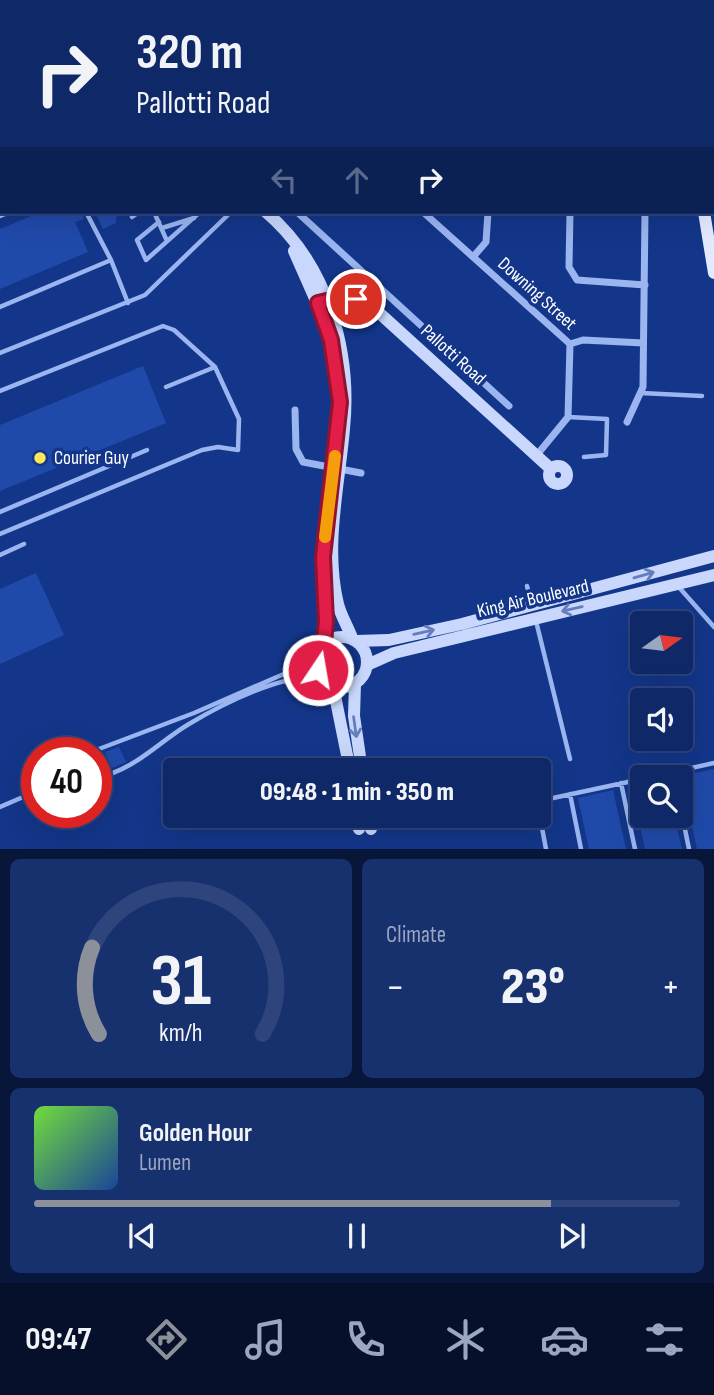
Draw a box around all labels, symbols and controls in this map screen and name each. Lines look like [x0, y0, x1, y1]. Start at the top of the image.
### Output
text: 320 m [136, 24, 243, 83]
icon: right [21, 28, 112, 119]
text: Pallotti Road [136, 84, 270, 123]
icon: left [265, 161, 303, 199]
icon: ahead [338, 161, 376, 199]
icon: right [411, 161, 449, 199]
street label: Downing Street [493, 253, 581, 336]
pin [326, 269, 386, 329]
icon: arrive [337, 280, 375, 318]
street label: Pallotti Road [416, 320, 490, 390]
place label: Courier Guy [54, 447, 129, 470]
marker: Courier Guy [32, 450, 48, 466]
one-way arrow [633, 568, 655, 581]
street label: King Air Boulevard [475, 575, 591, 623]
one-way arrow [562, 604, 584, 617]
north arrow [630, 611, 693, 674]
map controls [630, 611, 693, 828]
one-way arrow [412, 625, 435, 638]
position arrow [281, 633, 355, 707]
button: sound [630, 688, 693, 751]
one-way arrow [349, 715, 362, 738]
speed limit sign: 40 [21, 737, 112, 828]
button: search [630, 765, 693, 828]
text: 09:48 · 1 min · 350 m [260, 777, 454, 808]
text: Climate [386, 921, 446, 949]
text: 31 [150, 939, 212, 1027]
text: 23° [501, 956, 565, 1019]
text: − [386, 965, 405, 1010]
text: + [661, 965, 680, 1010]
text: km/h [159, 1018, 203, 1049]
text: Golden Hour [139, 1118, 252, 1149]
text: Lumen [139, 1149, 191, 1177]
icon: previous [123, 1217, 161, 1255]
icon: pause [338, 1217, 376, 1255]
icon: next [553, 1217, 591, 1255]
icon: directions [142, 1315, 191, 1364]
icon: music [241, 1315, 290, 1364]
icon: phone [341, 1315, 390, 1364]
icon: climate [441, 1315, 490, 1364]
icon: car [540, 1315, 589, 1364]
icon: filters [640, 1315, 689, 1364]
text: 09:47 [25, 1320, 91, 1359]

